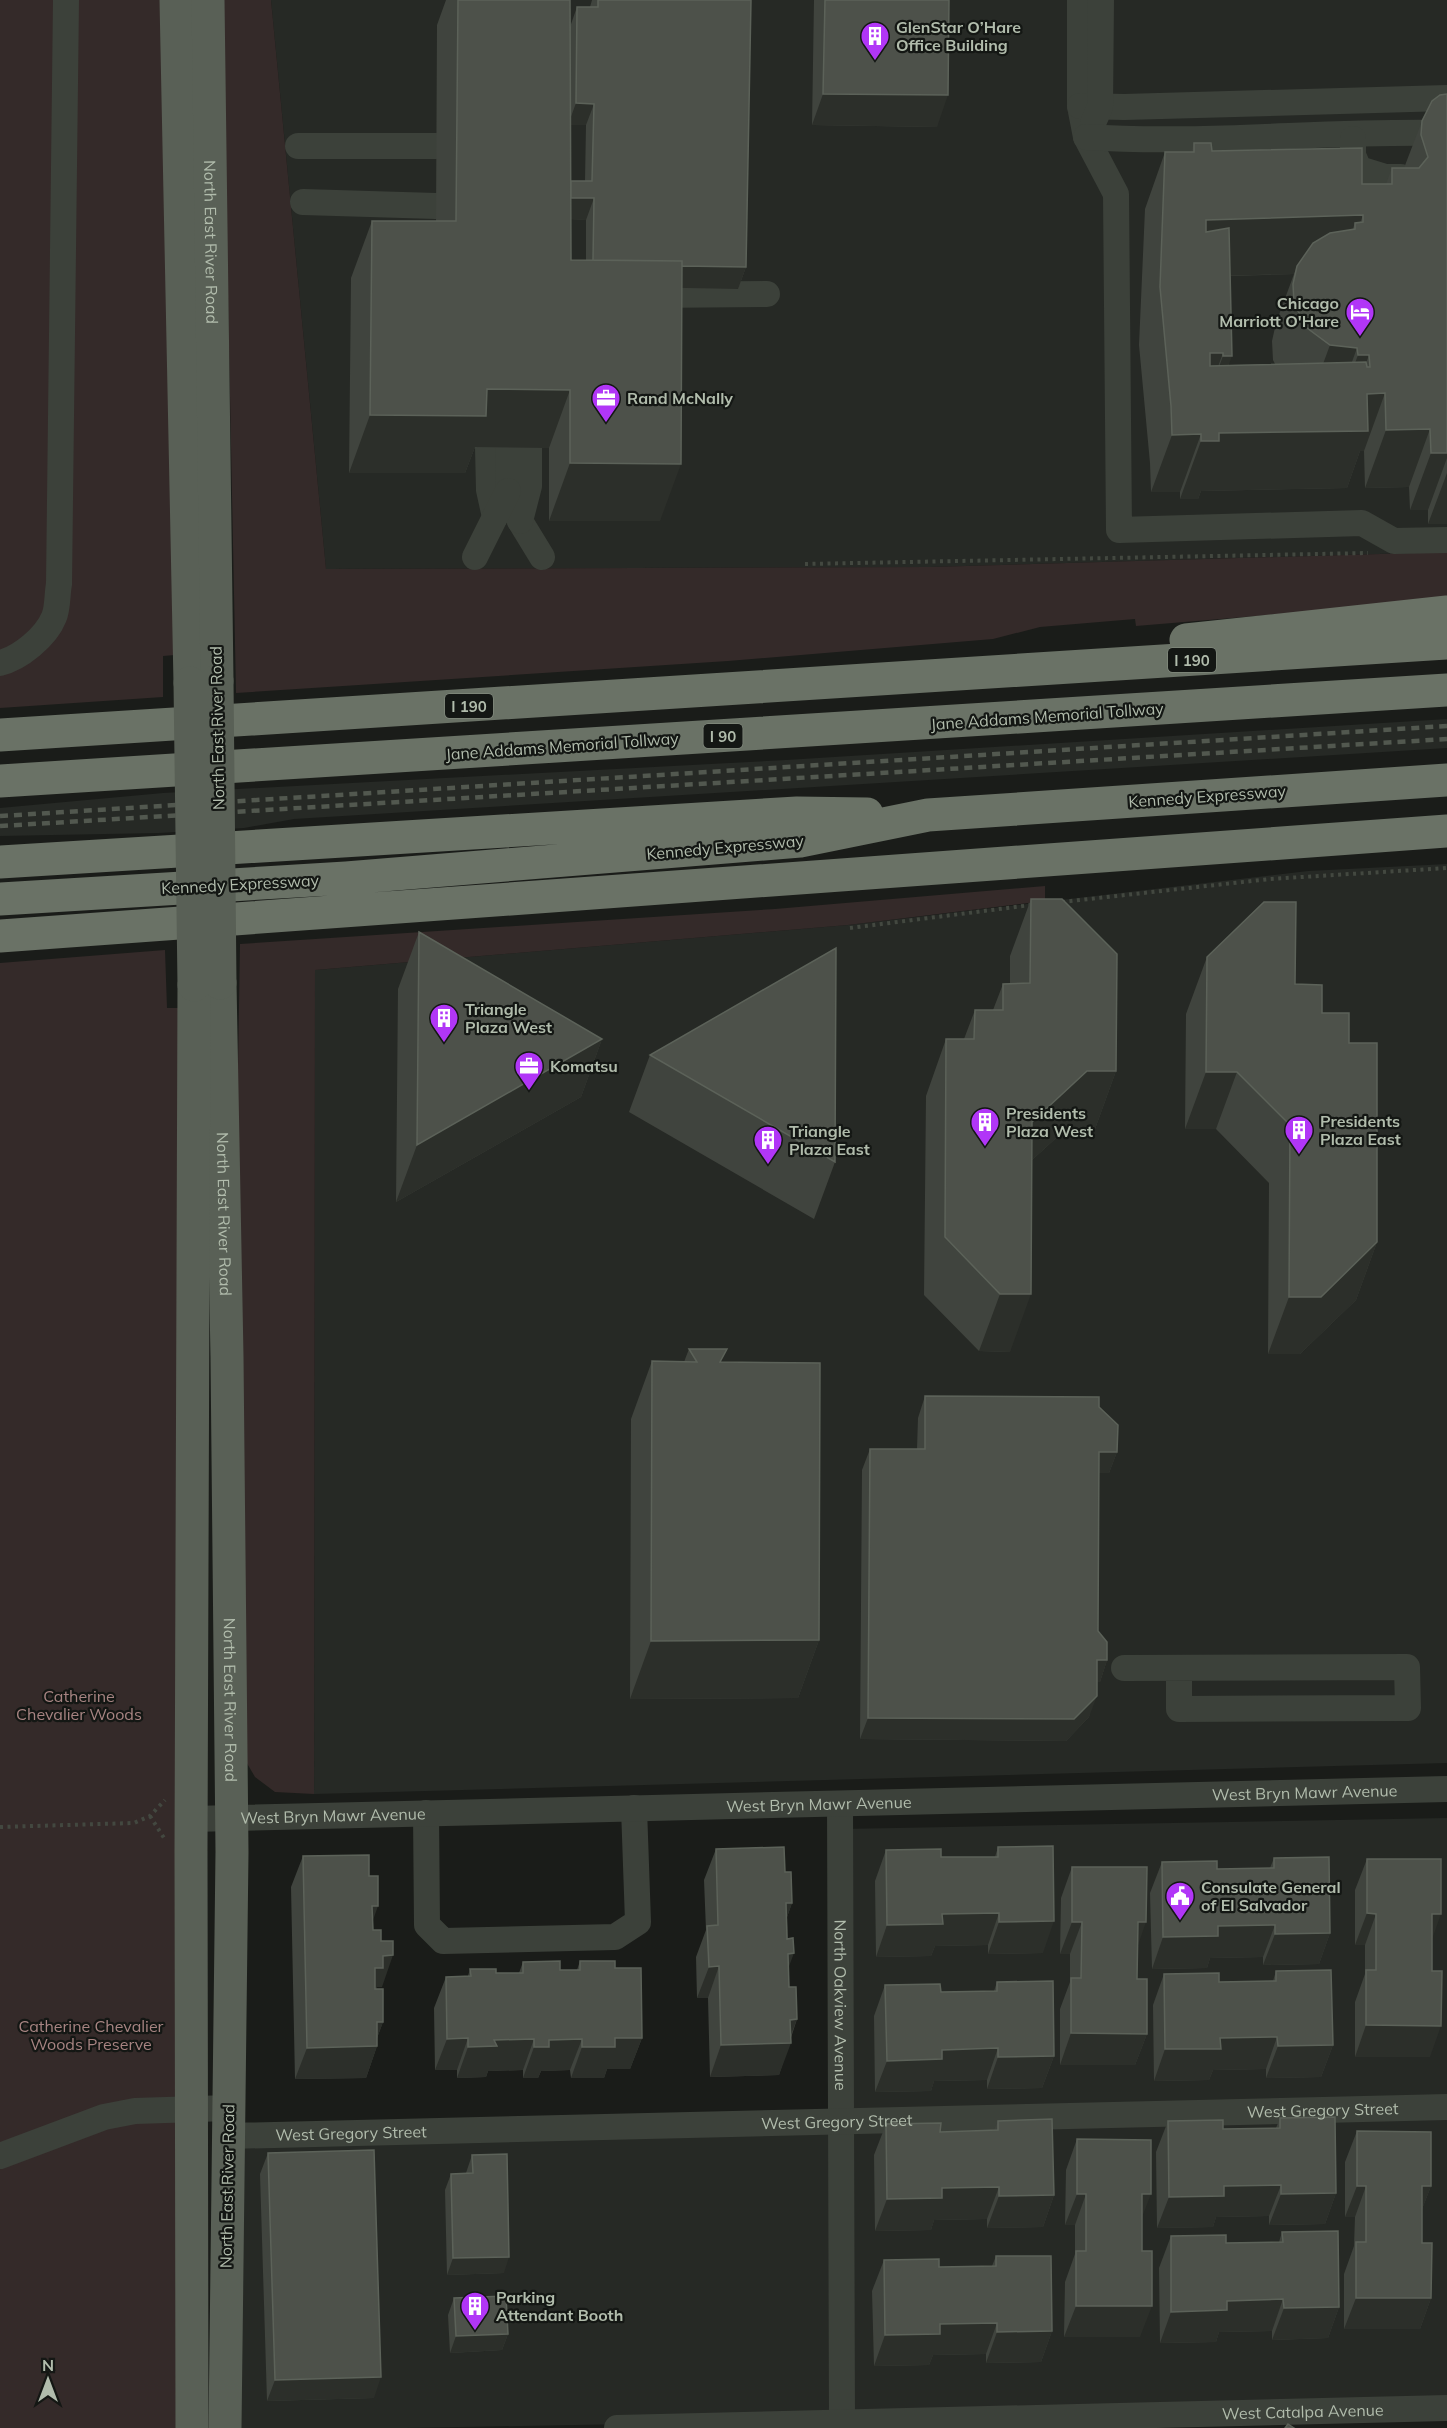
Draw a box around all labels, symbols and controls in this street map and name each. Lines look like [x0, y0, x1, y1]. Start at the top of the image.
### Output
place label: GlenStar O’Hare Office Building [896, 17, 1021, 55]
building icon: GlenStar O’Hare Office Building [859, 20, 891, 62]
street label: North East River Road [200, 160, 222, 324]
place label: Chicago Marriott O'Hare [1219, 293, 1339, 331]
hotel icon: Chicago Marriott O'Hare [1344, 296, 1376, 338]
office icon: Rand McNally [590, 382, 622, 424]
place label: Rand McNally [627, 388, 733, 408]
street label: North East River Road [206, 646, 228, 810]
road number: I 190 [1168, 648, 1216, 672]
road number: I 190 [445, 694, 493, 718]
street label: Jane Addams Memorial Tollway [930, 698, 1165, 734]
road number: I 90 [704, 724, 742, 748]
street label: Jane Addams Memorial Tollway [445, 728, 680, 764]
street label: Kennedy Expressway [1128, 780, 1287, 811]
street label: Kennedy Expressway [646, 830, 805, 864]
street label: Kennedy Expressway [161, 870, 320, 898]
place label: Triangle Plaza West [465, 999, 552, 1037]
building icon: Triangle Plaza West [428, 1002, 460, 1044]
office icon: Komatsu [513, 1050, 545, 1092]
place label: Komatsu [550, 1056, 618, 1076]
place label: Presidents Plaza West [1006, 1103, 1093, 1141]
building icon: Presidents Plaza West [969, 1106, 1001, 1148]
place label: Presidents Plaza East [1320, 1111, 1401, 1149]
building icon: Presidents Plaza East [1283, 1114, 1315, 1156]
place label: Triangle Plaza East [789, 1121, 870, 1159]
building icon: Triangle Plaza East [752, 1124, 784, 1166]
street label: North East River Road [213, 1132, 236, 1296]
street label: North East River Road [220, 1618, 241, 1782]
park label: Catherine Chevalier Woods [16, 1686, 142, 1724]
street label: West Bryn Mawr Avenue [1212, 1780, 1398, 1805]
street label: West Bryn Mawr Avenue [726, 1792, 912, 1816]
street label: West Bryn Mawr Avenue [240, 1803, 426, 1828]
place label: Consulate General of El Salvador [1201, 1877, 1341, 1915]
public building icon: Consulate General of El Salvador [1164, 1880, 1196, 1922]
street label: North Oakview Avenue [830, 1919, 851, 2091]
park label: Catherine Chevalier Woods Preserve [19, 2016, 164, 2054]
street label: West Gregory Street [1247, 2098, 1399, 2122]
street label: North East River Road [216, 2104, 238, 2268]
street label: West Gregory Street [761, 2110, 913, 2133]
street label: West Gregory Street [275, 2121, 427, 2145]
place label: Parking Attendant Booth [496, 2287, 623, 2325]
building icon: Parking Attendant Booth [459, 2290, 491, 2332]
north arrow [18, 2350, 78, 2410]
text: N [42, 2355, 54, 2375]
street label: West Catalpa Avenue [1222, 2400, 1384, 2423]

